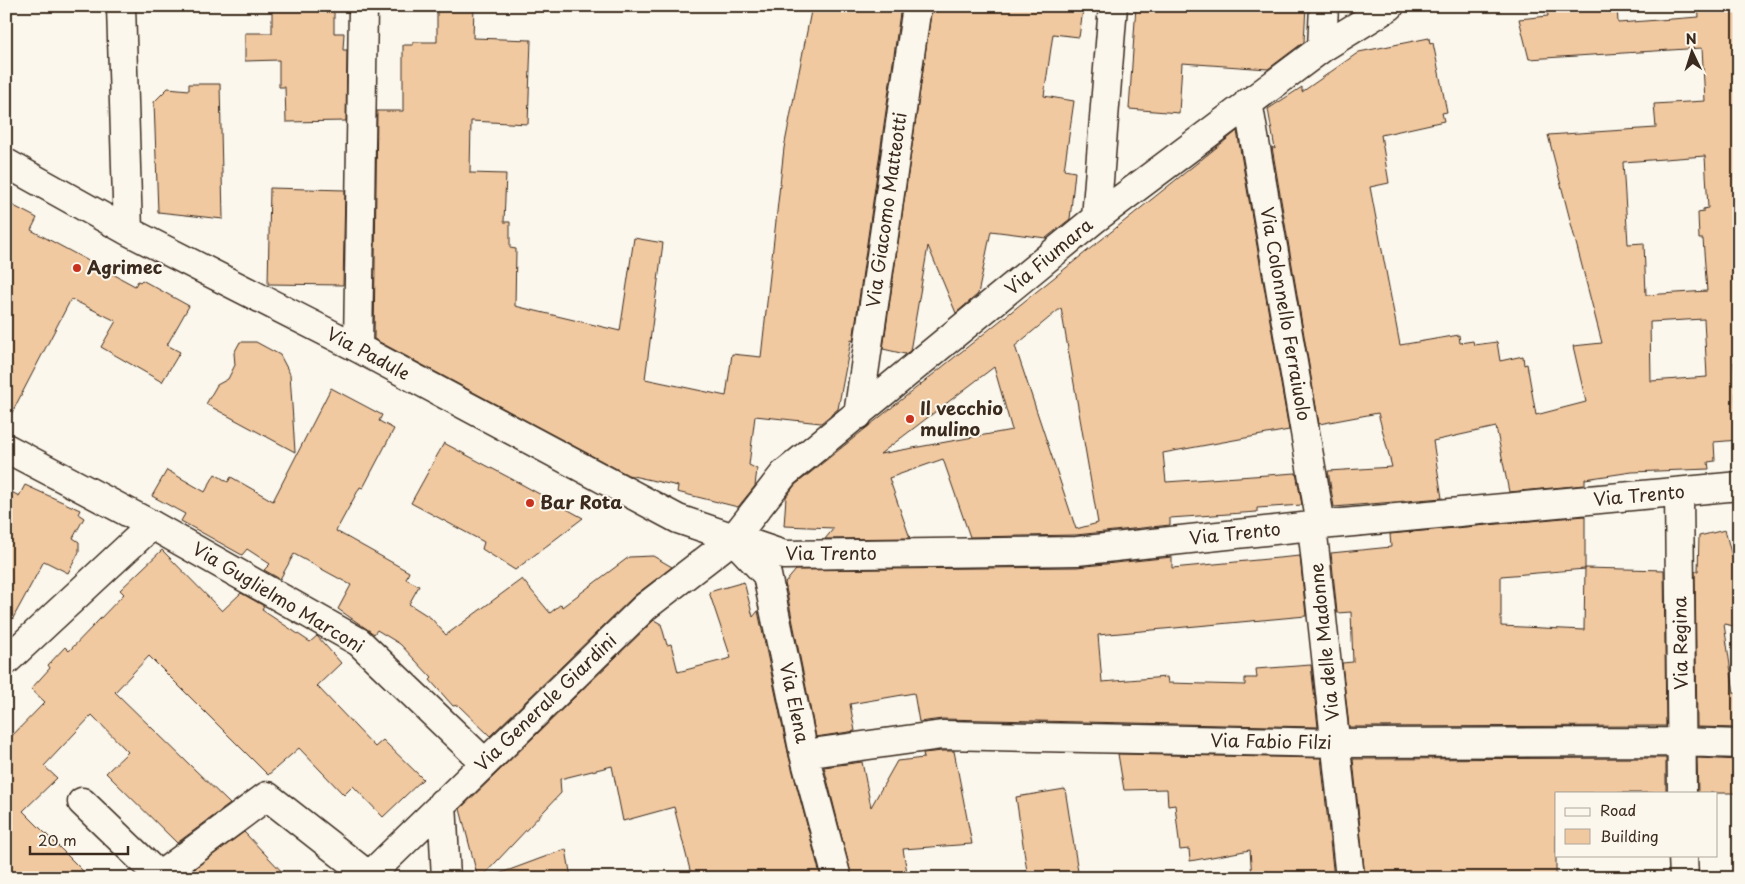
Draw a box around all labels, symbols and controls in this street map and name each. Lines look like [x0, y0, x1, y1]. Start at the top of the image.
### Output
north arrow [1668, 28, 1718, 78]
text: N [1685, 28, 1697, 49]
street label: Via Giacomo Matteotti [858, 110, 913, 309]
street label: Via Colonnello Ferraiuolo [1254, 205, 1319, 423]
street label: Via Fiumara [998, 210, 1098, 301]
place label: Agrimec [87, 253, 163, 280]
marker: Agrimec [71, 262, 83, 274]
street label: Via Padule [322, 319, 415, 386]
place label: Il vecchio mulino [920, 394, 1003, 442]
marker: Il vecchio mulino [904, 413, 916, 425]
street label: Via Trento [1592, 477, 1686, 512]
place label: Bar Rota [540, 488, 622, 515]
marker: Bar Rota [524, 497, 536, 509]
street label: Via Trento [1188, 514, 1282, 551]
street label: Via Guglielmo Marconi [188, 535, 370, 659]
street label: Via Trento [785, 539, 877, 566]
street label: Via delle Madonne [1302, 562, 1345, 722]
street label: Via Regina [1665, 596, 1694, 690]
street label: Via Generale Giardini [468, 627, 622, 777]
street label: Via Elena [774, 660, 817, 746]
street label: Via Fabio Filzi [1210, 726, 1332, 755]
legend [1555, 792, 1718, 856]
text: Road [1600, 798, 1636, 821]
scale bar [30, 824, 128, 856]
text: Building [1600, 824, 1659, 847]
text: 20 m [38, 828, 77, 851]

